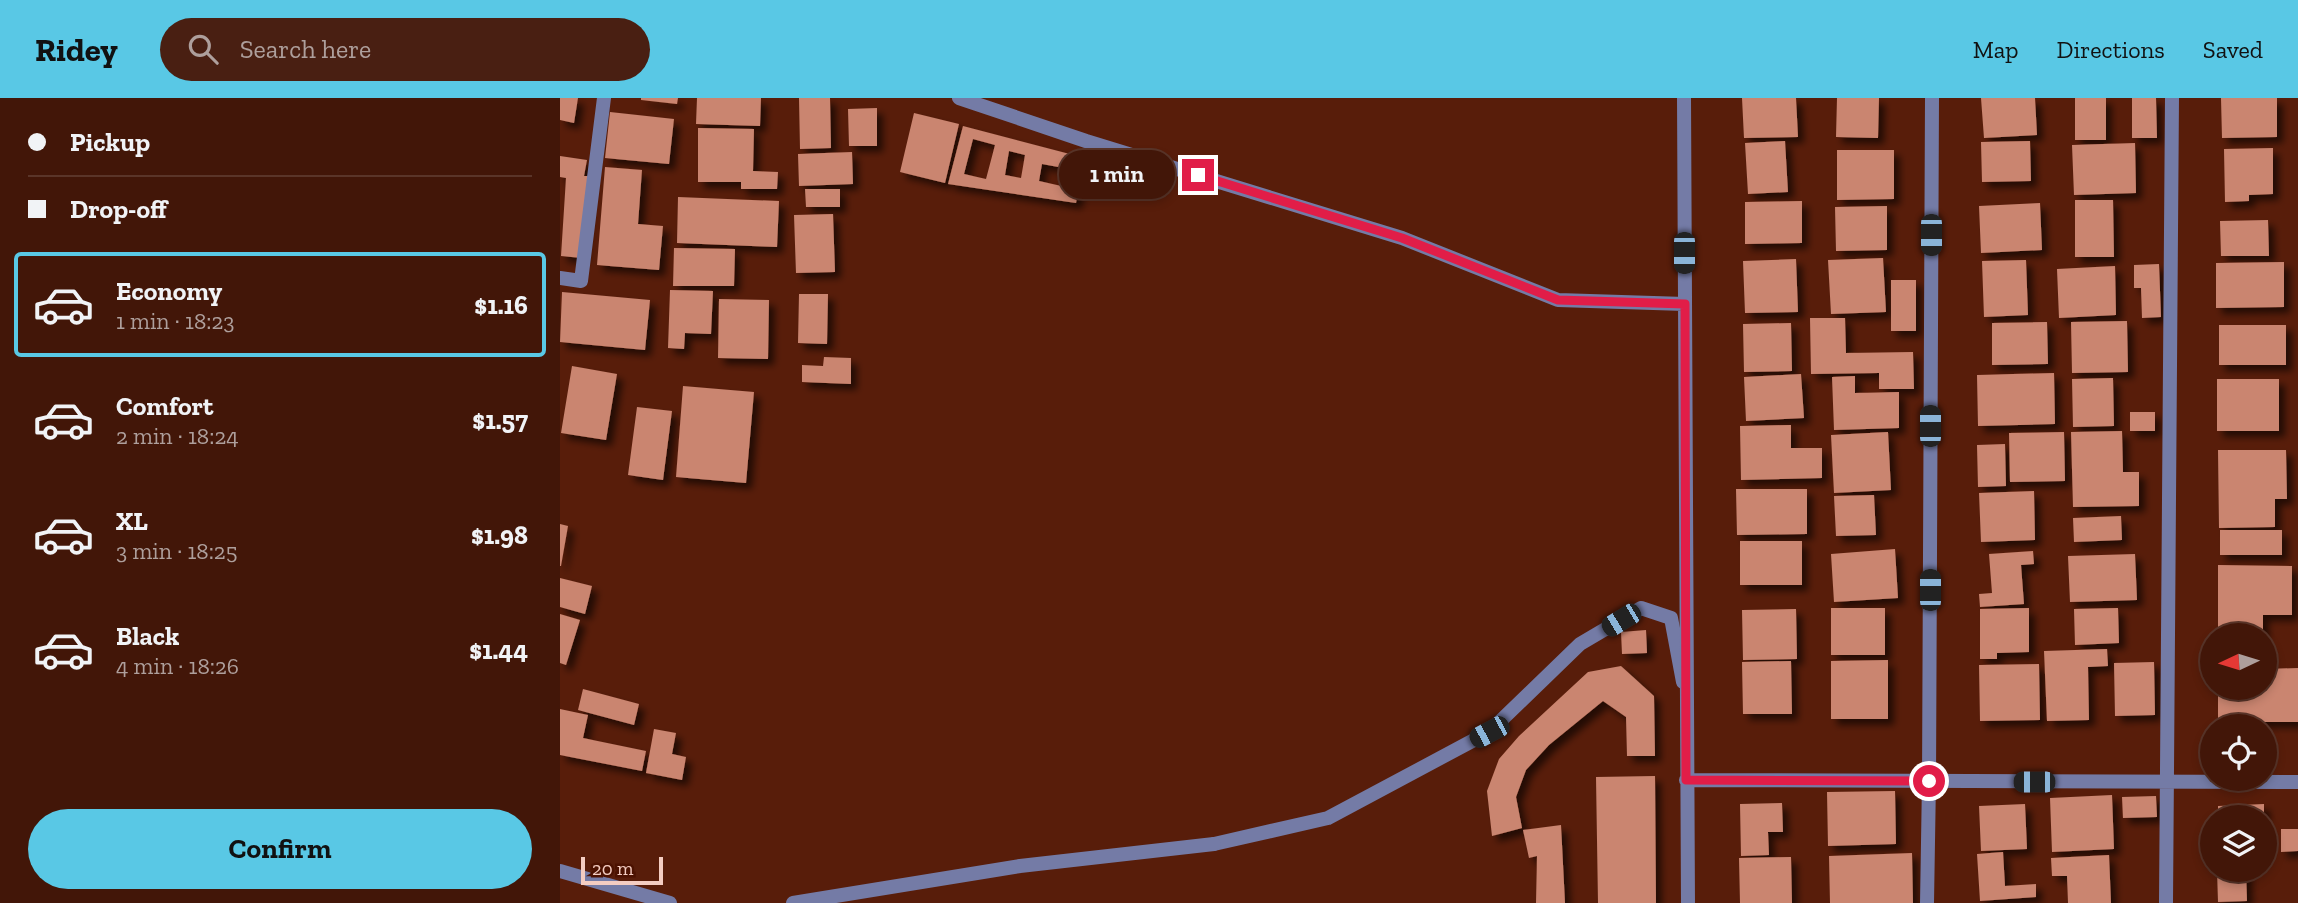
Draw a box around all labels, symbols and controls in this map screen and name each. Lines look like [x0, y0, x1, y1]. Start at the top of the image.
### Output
search box [160, 18, 650, 81]
text: Ridey [35, 30, 118, 69]
icon: search [184, 30, 222, 68]
text: Search here [240, 33, 371, 65]
text: Map [1973, 35, 2019, 64]
text: Directions [2057, 35, 2165, 64]
text: Saved [2203, 35, 2263, 64]
text: Pickup [70, 126, 150, 158]
callout: 1 min [1058, 150, 1174, 200]
route end [1182, 159, 1214, 191]
text: 1 min [1090, 160, 1144, 188]
text: Drop-off [70, 193, 167, 225]
car [1921, 214, 1942, 256]
car [1674, 232, 1695, 274]
icon: car [32, 273, 95, 336]
text: Economy [116, 275, 222, 307]
text: $1.16 [474, 289, 528, 321]
text: 1 min · 18:23 [116, 307, 235, 335]
icon: car [32, 388, 95, 451]
text: Comfort [116, 390, 213, 422]
text: $1.57 [472, 404, 528, 436]
car [1920, 405, 1941, 447]
text: 2 min · 18:24 [116, 422, 239, 450]
icon: car [32, 503, 95, 566]
text: XL [116, 505, 148, 537]
text: $1.98 [471, 519, 528, 551]
text: 3 min · 18:25 [116, 537, 237, 565]
car [1920, 569, 1941, 611]
car [1598, 600, 1645, 640]
icon: car [32, 618, 95, 681]
text: Black [116, 620, 179, 652]
north arrow [2200, 623, 2277, 700]
map controls [2200, 623, 2277, 882]
text: $1.44 [469, 634, 528, 666]
text: 4 min · 18:26 [116, 652, 239, 680]
car [1466, 713, 1513, 751]
button: locate [2200, 714, 2277, 791]
route start [1913, 765, 1945, 797]
car [2014, 772, 2056, 793]
button: layers [2200, 805, 2277, 882]
button: Confirm [28, 809, 532, 889]
scale bar [581, 854, 663, 886]
text: 20 m [592, 857, 633, 880]

